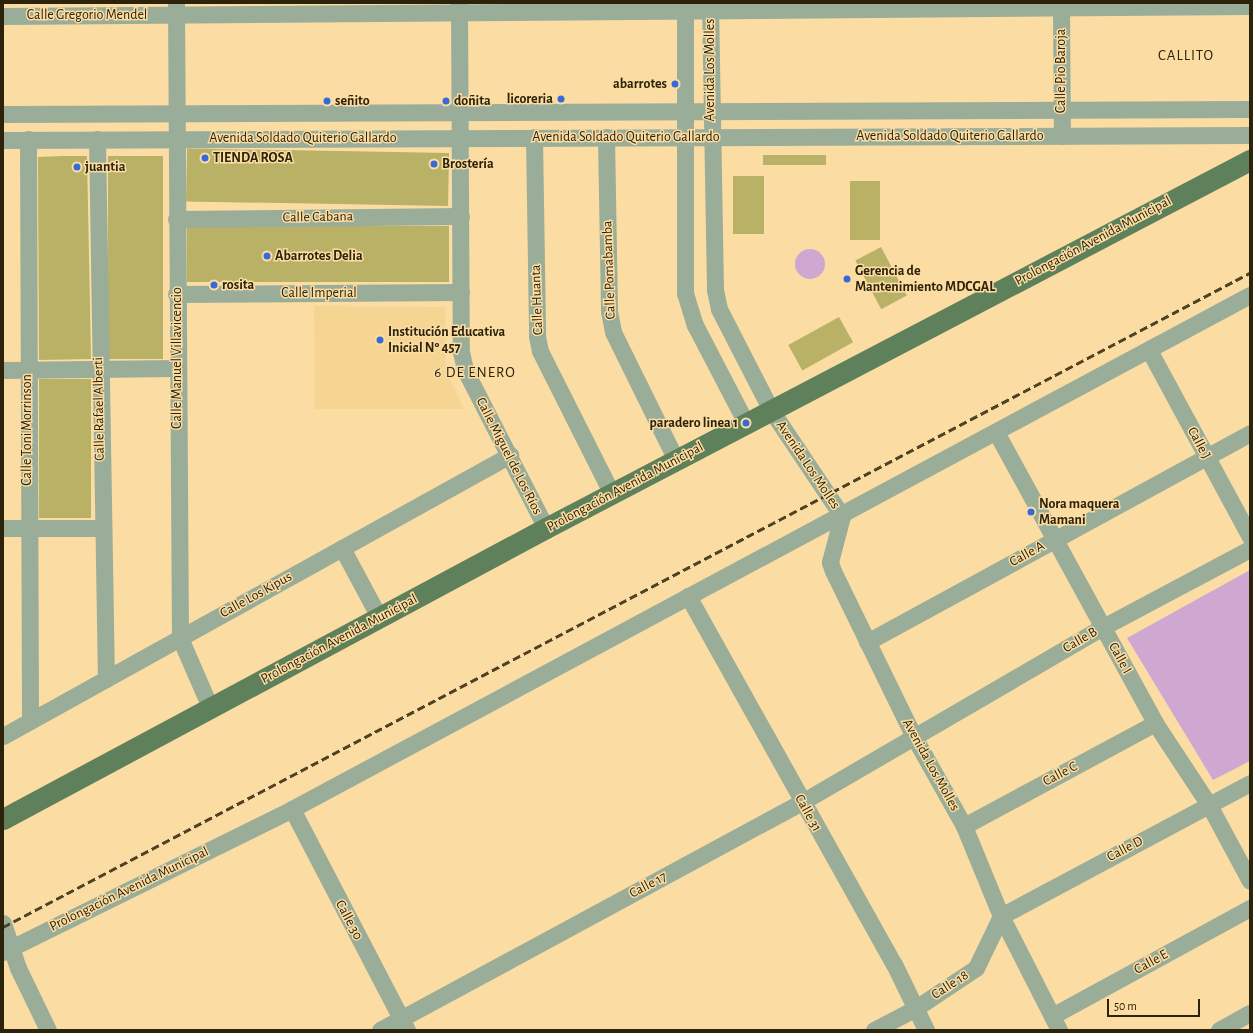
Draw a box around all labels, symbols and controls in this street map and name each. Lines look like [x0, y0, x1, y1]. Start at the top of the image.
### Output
street label: Calle Gregorio Mendel [27, 7, 147, 23]
street label: Avenida Los Molles [702, 19, 718, 121]
street label: Calle Pio Baroja [1053, 29, 1069, 113]
district label: CALLITO [1158, 47, 1214, 65]
place label: abarrotes [613, 76, 667, 92]
marker: abarrotes [670, 79, 680, 89]
place label: licoreria [507, 91, 553, 107]
place label: señito [335, 93, 370, 109]
place label: doñita [454, 93, 491, 109]
marker: licoreria [556, 94, 566, 104]
marker: señito [322, 96, 332, 106]
marker: doñita [441, 96, 451, 106]
street label: Avenida Soldado Quiterio Gallardo [856, 128, 1044, 144]
street label: Avenida Soldado Quiterio Gallardo [532, 129, 720, 145]
street label: Avenida Soldado Quiterio Gallardo [209, 130, 397, 146]
place label: TIENDA ROSA [213, 150, 293, 166]
marker: TIENDA ROSA [200, 153, 210, 163]
place label: Brostería [442, 156, 494, 172]
place label: juantia [85, 159, 125, 175]
marker: Brostería [429, 159, 439, 169]
marker: juantia [72, 162, 82, 172]
street label: Prolongación Avenida Municipal [1012, 193, 1174, 289]
street label: Calle Cabana [283, 208, 353, 226]
street label: Calle Pomabamba [599, 220, 619, 320]
place label: Abarrotes Delia [275, 248, 363, 264]
marker: Abarrotes Delia [262, 251, 272, 261]
place label: Gerencia de Mantenimiento MDCGAL [855, 263, 995, 296]
street label: Calle Huanta [527, 264, 547, 336]
marker: Gerencia de Mantenimiento MDCGAL [842, 274, 852, 284]
place label: rosita [222, 277, 254, 293]
marker: rosita [209, 280, 219, 290]
street label: Calle Imperial [281, 285, 357, 301]
street label: Calle Manuel Villavicencio [169, 287, 185, 429]
place label: Institución Educativa Inicial Nº 457 [388, 324, 505, 356]
marker: Institución Educativa Inicial Nº 457 [375, 335, 385, 345]
street label: Calle Rafael Alberti [90, 357, 108, 461]
district label: 6 DE ENERO [434, 364, 516, 382]
street label: Calle Toni Morrinson [19, 374, 35, 486]
street label: Calle Miguel de Los Ríos [472, 395, 546, 517]
place label: paradero linea 1 [650, 415, 738, 431]
marker: paradero linea 1 [741, 418, 751, 428]
street label: Avenida Los Molles [772, 418, 844, 512]
street label: Calle J [1184, 424, 1214, 462]
street label: Prolongación Avenida Municipal [544, 439, 706, 535]
place label: Nora maquera Mamani [1039, 496, 1120, 528]
marker: Nora maquera Mamani [1026, 507, 1036, 517]
street label: Calle A [1007, 538, 1047, 570]
street label: Calle Los Kipus [217, 568, 295, 622]
street label: Prolongación Avenida Municipal [258, 591, 420, 687]
street label: Calle B [1060, 623, 1100, 657]
street label: Calle I [1105, 639, 1135, 677]
street label: Avenida Los Molles [899, 716, 963, 814]
street label: Calle C [1040, 758, 1080, 790]
street label: Calle 31 [791, 791, 825, 835]
street label: Calle D [1104, 833, 1146, 865]
street label: Prolongación Avenida Municipal [47, 843, 211, 935]
street label: Calle 17 [626, 868, 670, 902]
street label: Calle 30 [332, 897, 366, 943]
street label: Calle E [1131, 946, 1171, 978]
street label: Calle 18 [928, 967, 972, 1003]
scale bar [1109, 991, 1202, 1017]
text: 50 m [1114, 1000, 1137, 1012]

